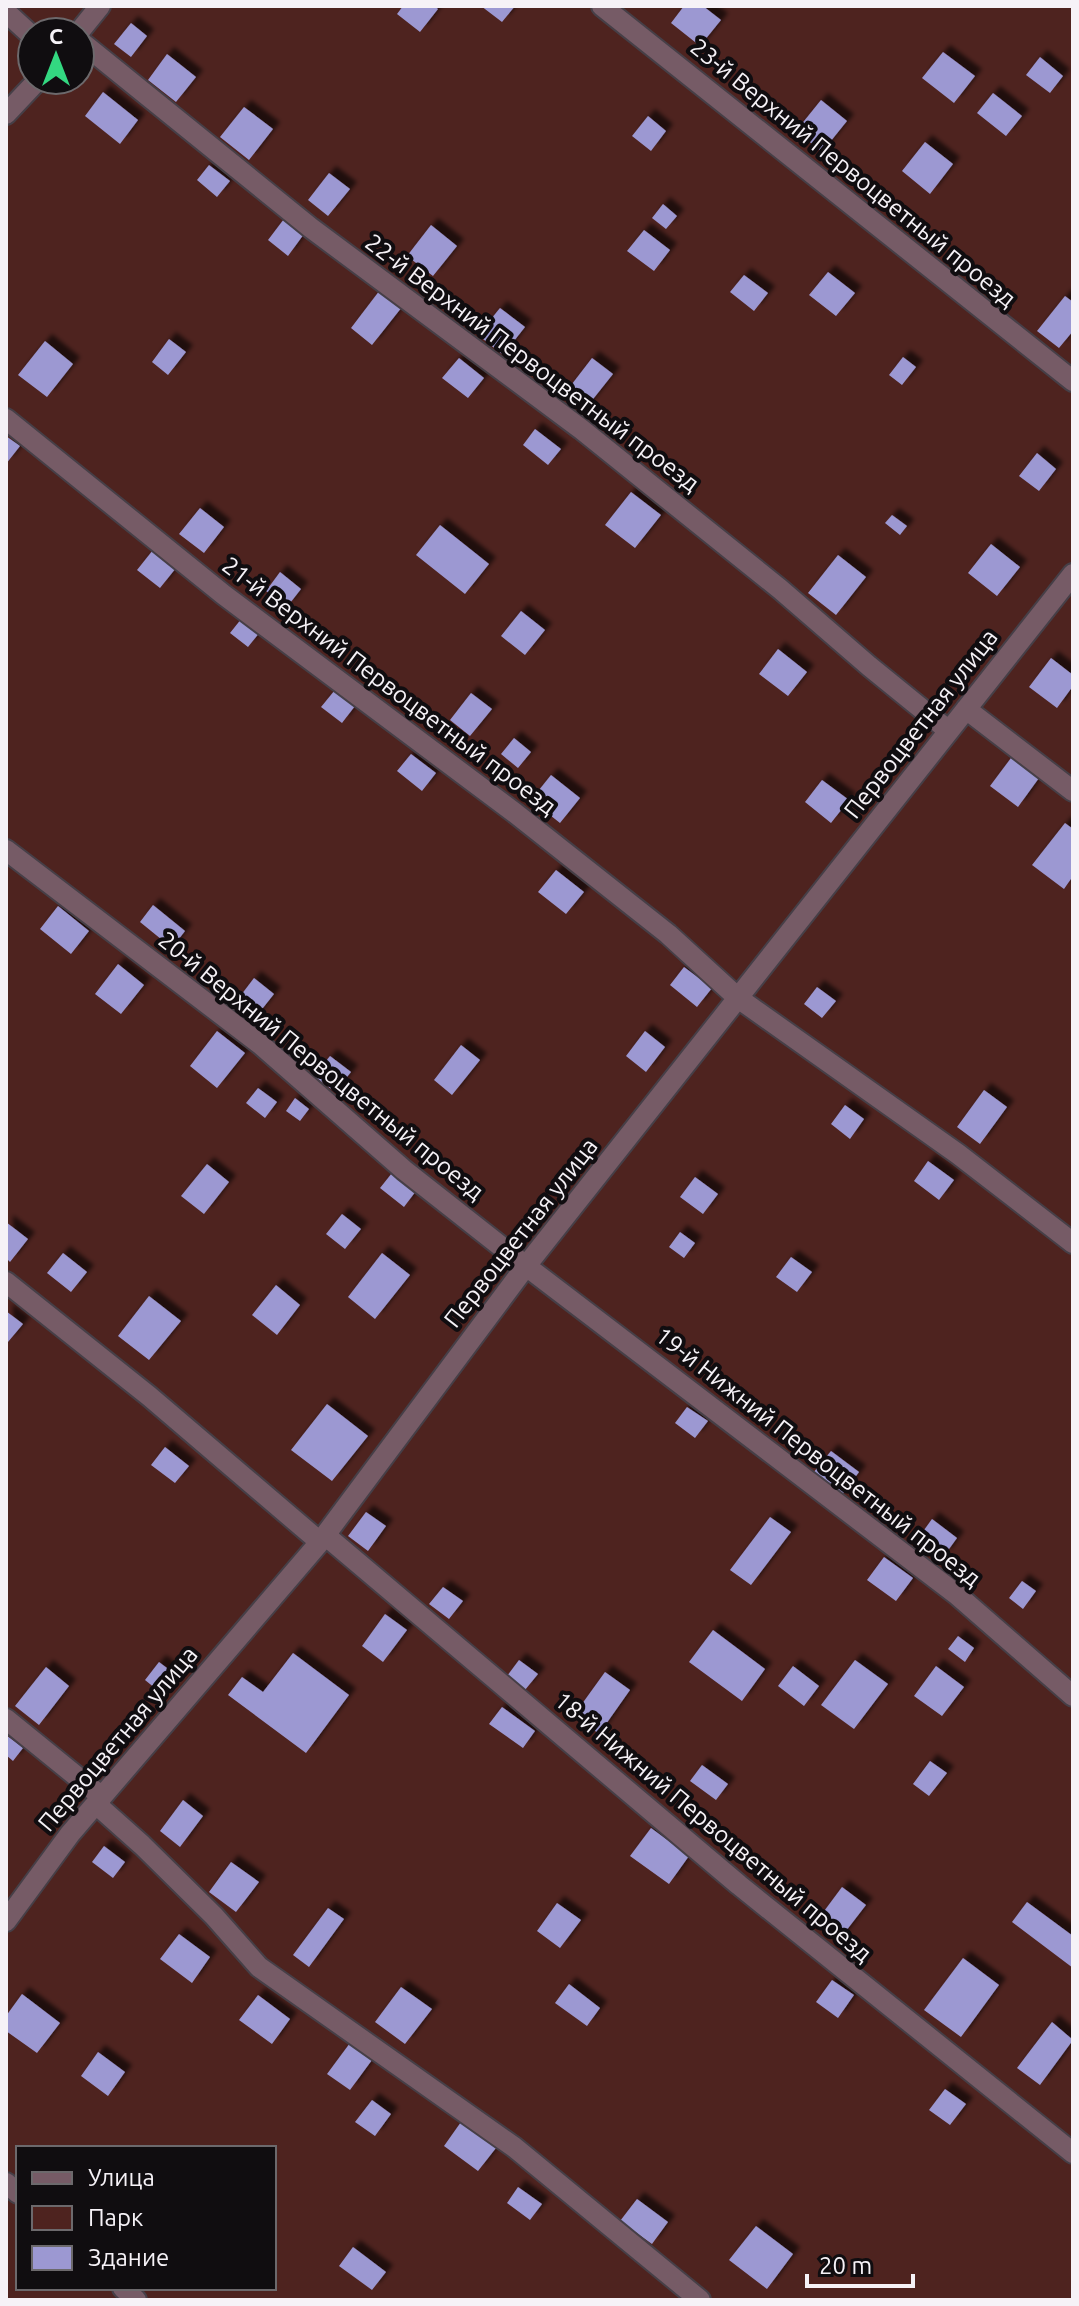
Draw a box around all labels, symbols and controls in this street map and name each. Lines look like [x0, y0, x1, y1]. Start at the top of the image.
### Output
north arrow [16, 16, 96, 96]
text: С [49, 23, 63, 48]
street label: 23-й Верхний Первоцветный проезд [685, 33, 1021, 312]
street label: 22-й Верхний Первоцветный проезд [360, 228, 704, 497]
street label: 21-й Верхний Первоцветный проезд [217, 551, 561, 820]
street label: Первоцветная улица [838, 624, 1003, 824]
street label: 20-й Верхний Первоцветный проезд [153, 926, 489, 1205]
street label: Первоцветная улица [438, 1133, 603, 1333]
street label: 19-й Нижний Первоцветный проезд [650, 1321, 986, 1592]
street label: Первоцветная улица [32, 1641, 203, 1836]
street label: 18-й Нижний Первоцветный проезд [550, 1686, 877, 1967]
legend [16, 2146, 276, 2290]
text: Улица [88, 2164, 155, 2191]
text: Парк [88, 2204, 143, 2231]
scale bar [807, 2238, 913, 2288]
text: Здание [88, 2244, 169, 2271]
text: 20 m [819, 2252, 872, 2279]

